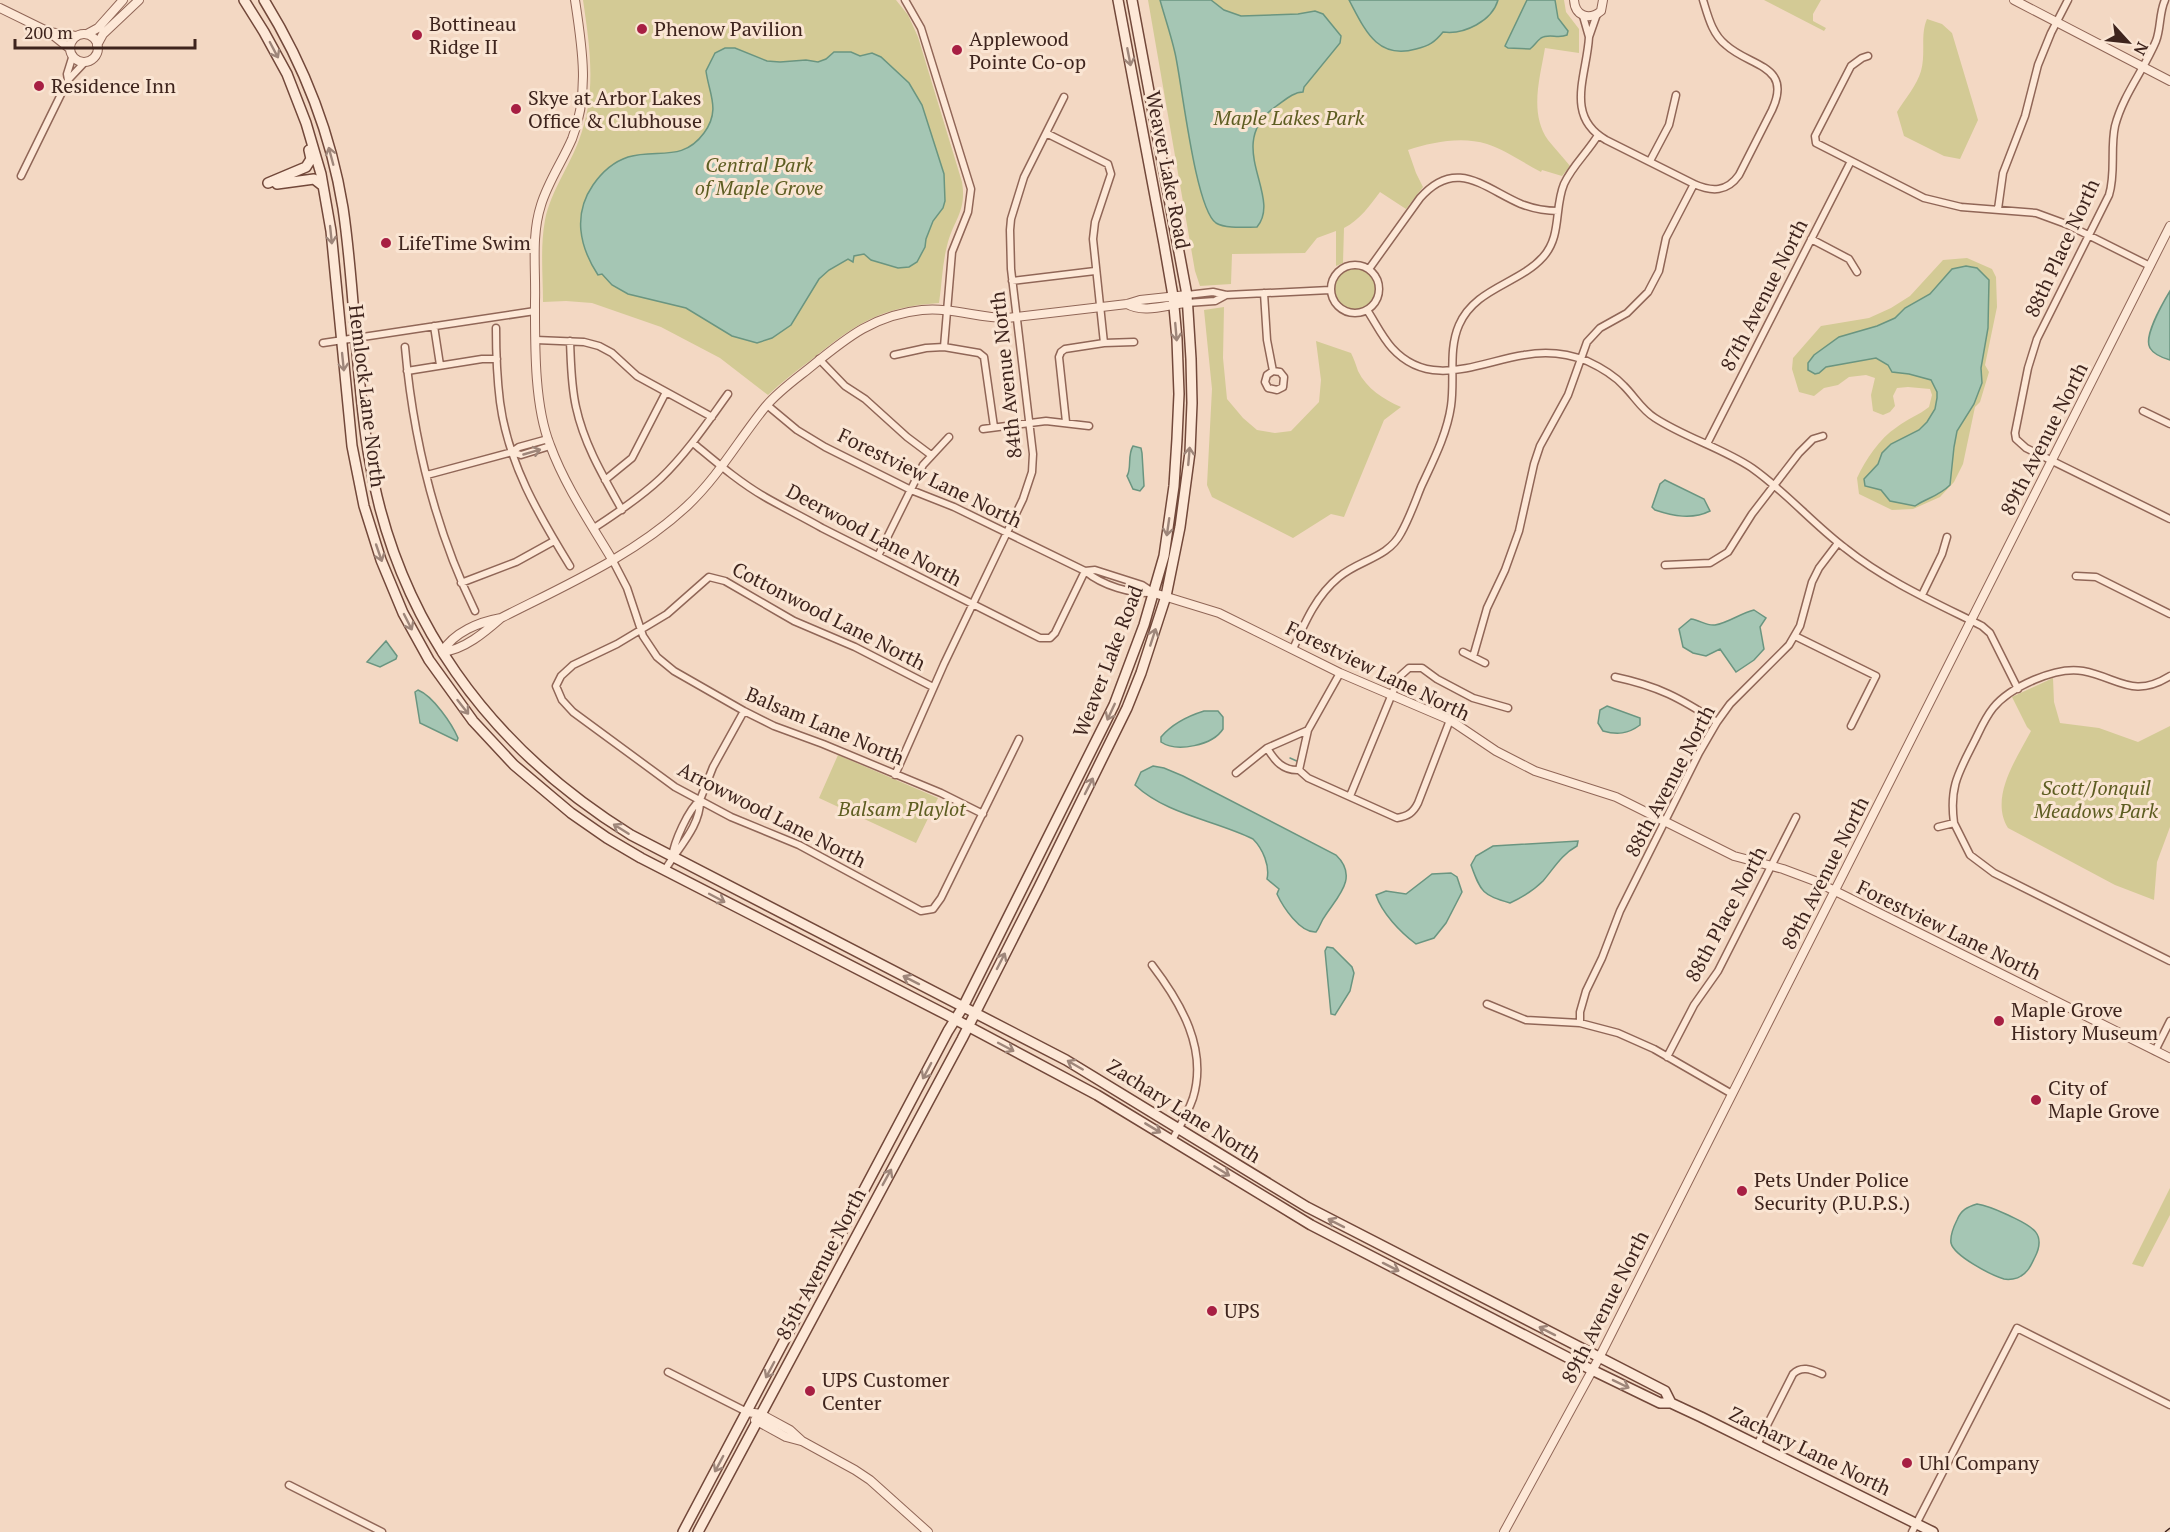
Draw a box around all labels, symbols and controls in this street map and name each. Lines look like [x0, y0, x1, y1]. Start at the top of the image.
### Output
place label: Bottineau Ridge II [429, 10, 517, 60]
scale bar [15, 12, 195, 50]
north arrow [2098, 12, 2158, 72]
place label: Phenow Pavilion [654, 15, 803, 42]
text: 200 m [24, 20, 73, 44]
marker: Phenow Pavilion [635, 22, 649, 36]
place label: Applewood Pointe Co-op [969, 25, 1086, 75]
marker: Bottineau Ridge II [410, 28, 424, 42]
text: N [2129, 38, 2154, 59]
one-way arrow [268, 41, 280, 58]
marker: Applewood Pointe Co-op [950, 43, 964, 57]
one-way arrow [1124, 47, 1135, 67]
place label: Residence Inn [51, 72, 176, 99]
marker: Residence Inn [32, 79, 46, 93]
place label: Skye at Arbor Lakes Office & Clubhouse [528, 84, 702, 134]
street label: Weaver Lake Road [1140, 88, 1197, 251]
marker: Skye at Arbor Lakes Office & Clubhouse [509, 102, 523, 116]
park label: Maple Lakes Park [1213, 104, 1365, 131]
one-way arrow [325, 147, 337, 166]
park label: Central Park of Maple Grove [695, 151, 823, 201]
street label: 88th Place North [2018, 174, 2106, 321]
street label: 87th Avenue North [1714, 214, 1814, 375]
one-way arrow [326, 225, 337, 245]
place label: LifeTime Swim [398, 229, 531, 256]
marker: LifeTime Swim [379, 236, 393, 250]
street label: 84th Avenue North [983, 290, 1028, 460]
street label: Hemlock Lane North [343, 303, 392, 489]
one-way arrow [1171, 322, 1182, 342]
one-way arrow [338, 352, 349, 372]
street label: 89th Avenue North [1993, 358, 2094, 520]
street label: Forestview Lane North [834, 421, 1027, 534]
one-way arrow [522, 445, 541, 457]
one-way arrow [1184, 447, 1195, 466]
street label: Deerwood Lane North [782, 477, 967, 592]
one-way arrow [1162, 516, 1173, 536]
one-way arrow [374, 543, 385, 562]
street label: Cottonwood Lane North [728, 555, 931, 676]
street label: Weaver Lake Road [1066, 581, 1149, 741]
one-way arrow [402, 613, 414, 630]
street label: Forestview Lane North [1282, 614, 1475, 727]
one-way arrow [1149, 628, 1160, 647]
street label: Balsam Lane North [742, 680, 909, 771]
one-way arrow [456, 699, 469, 715]
street label: 88th Avenue North [1618, 700, 1721, 861]
one-way arrow [1105, 703, 1116, 721]
street label: Arrowwood Lane North [674, 755, 871, 874]
park label: Scott/Jonquil Meadows Park [2033, 774, 2158, 824]
one-way arrow [1084, 778, 1095, 796]
street label: 89th Avenue North [1774, 792, 1875, 954]
park label: Balsam Playlot [837, 795, 967, 822]
one-way arrow [613, 822, 630, 834]
street label: 88th Place North [1678, 841, 1773, 986]
street label: Forestview Lane North [1853, 873, 2046, 986]
one-way arrow [708, 892, 726, 904]
one-way arrow [996, 952, 1007, 970]
one-way arrow [902, 974, 920, 985]
place label: Maple Grove History Museum [2011, 996, 2158, 1046]
marker: Maple Grove History Museum [1992, 1014, 2006, 1028]
one-way arrow [997, 1042, 1015, 1054]
street label: Zachary Lane North [1102, 1052, 1267, 1169]
one-way arrow [1066, 1059, 1083, 1071]
one-way arrow [921, 1062, 933, 1079]
place label: City of Maple Grove [2048, 1074, 2160, 1124]
marker: City of Maple Grove [2029, 1093, 2043, 1107]
one-way arrow [1144, 1123, 1161, 1135]
one-way arrow [1213, 1165, 1230, 1177]
place label: Pets Under Police Security (P.U.P.S.) [1754, 1166, 1910, 1216]
one-way arrow [882, 1169, 893, 1187]
street label: 85th Avenue North [769, 1183, 872, 1344]
marker: Pets Under Police Security (P.U.P.S.) [1735, 1184, 1749, 1198]
one-way arrow [1328, 1217, 1345, 1229]
street label: 89th Avenue North [1554, 1226, 1655, 1388]
one-way arrow [1382, 1262, 1400, 1273]
place label: UPS [1224, 1297, 1260, 1324]
marker: UPS [1205, 1304, 1219, 1318]
one-way arrow [1538, 1325, 1556, 1337]
one-way arrow [764, 1360, 775, 1378]
place label: UPS Customer Center [822, 1366, 950, 1416]
one-way arrow [1612, 1379, 1630, 1391]
marker: UPS Customer Center [803, 1384, 817, 1398]
street label: Zachary Lane North [1725, 1400, 1896, 1502]
place label: Uhl Company [1919, 1449, 2040, 1476]
one-way arrow [713, 1455, 725, 1473]
marker: Uhl Company [1900, 1456, 1914, 1470]

